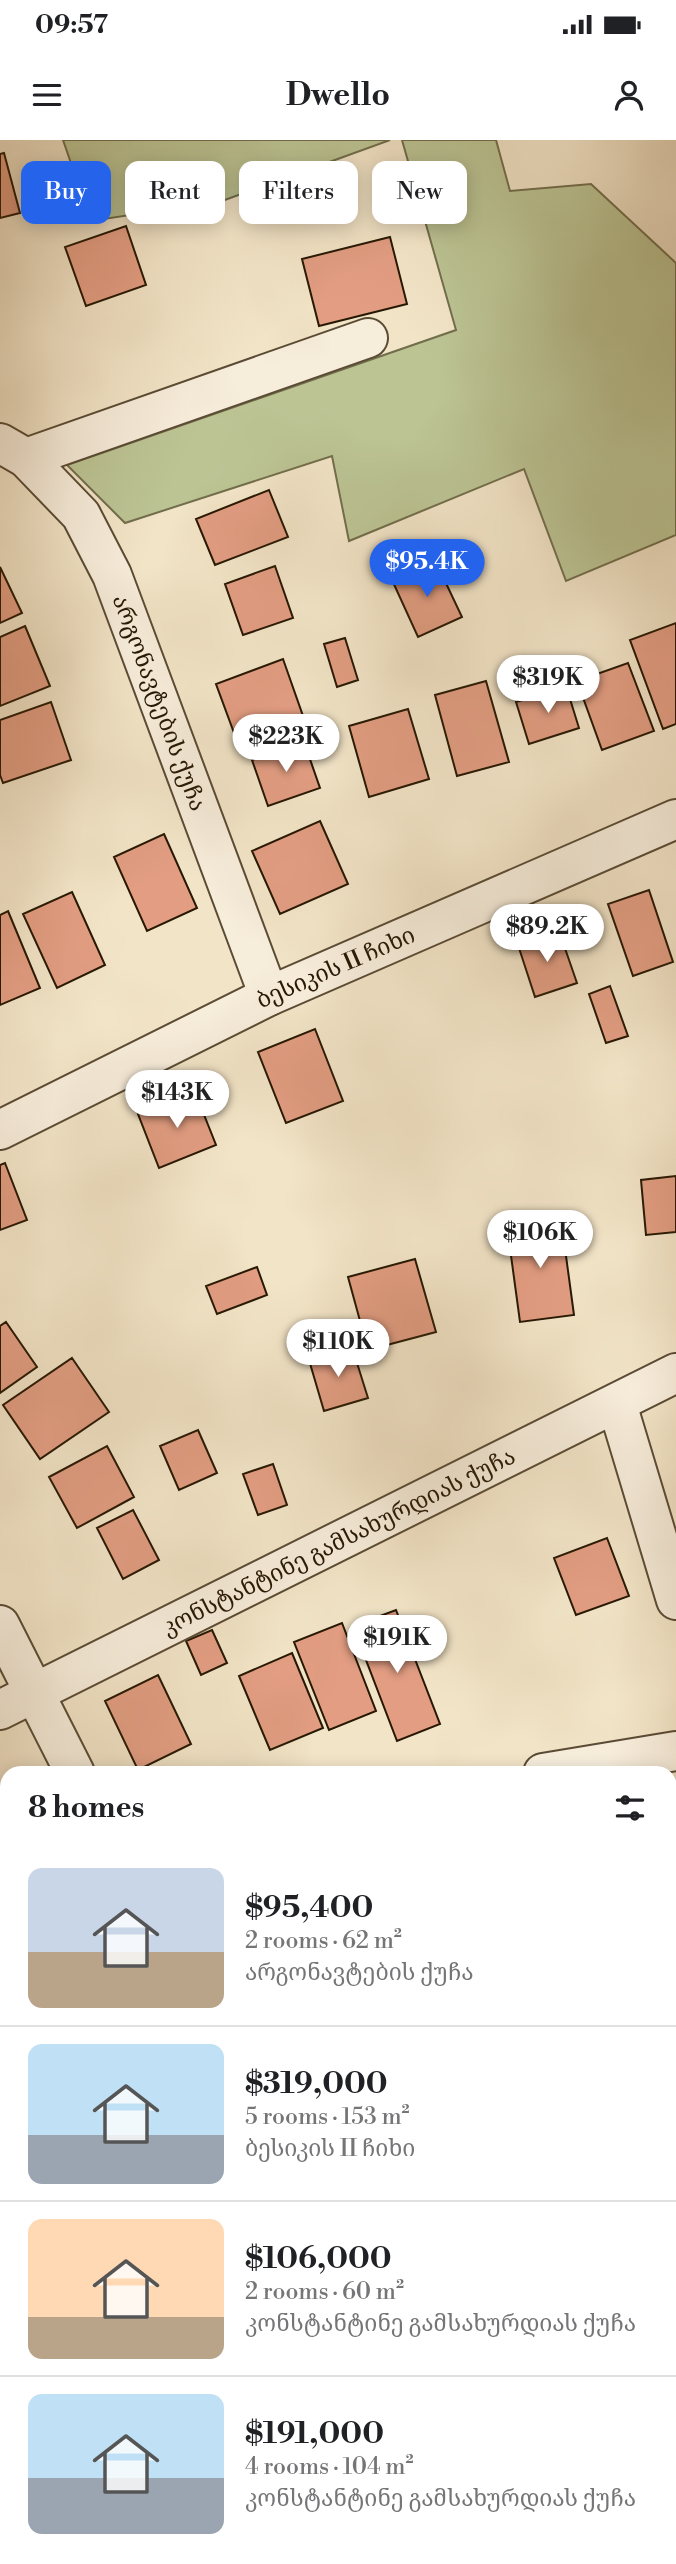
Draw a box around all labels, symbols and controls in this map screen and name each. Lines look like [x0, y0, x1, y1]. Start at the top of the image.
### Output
text: 09:57 [35, 9, 108, 41]
text: Dwello [286, 75, 390, 115]
icon: menu [28, 76, 66, 114]
icon: person [610, 76, 648, 114]
chip: Buy [21, 161, 111, 224]
chip: Rent [125, 161, 225, 224]
chip: Filters [239, 161, 358, 224]
chip: New [372, 161, 467, 224]
pin: $95.4K [370, 540, 484, 599]
text: $95.4K [386, 548, 468, 576]
street label: არგონავტების ქუჩა [106, 591, 212, 815]
pin: $319K [499, 656, 597, 715]
text: $319K [513, 664, 583, 692]
pin: $223K [237, 714, 335, 774]
text: $223K [249, 723, 323, 751]
pin: $89.2K [490, 904, 604, 964]
text: $89.2K [506, 913, 588, 941]
street label: ბესიკის II ჩიხი [252, 921, 420, 1015]
pin: $143K [128, 1070, 226, 1130]
text: $143K [141, 1079, 213, 1107]
pin: $106K [491, 1210, 589, 1270]
text: $106K [503, 1219, 577, 1247]
pin: $110K [289, 1320, 387, 1379]
text: $110K [302, 1328, 374, 1356]
street label: კონსტანტინე გამსახურდიას ქუჩა [157, 1442, 520, 1642]
pin: $191K [348, 1616, 446, 1675]
text: $191K [363, 1624, 431, 1652]
text: 8 homes [28, 1789, 144, 1827]
icon: filters [611, 1789, 649, 1827]
text: $95,400 [245, 1889, 373, 1927]
icon: home [84, 1896, 168, 1980]
text: 2 rooms · 62 m² [245, 1927, 402, 1955]
text: არგონავტების ქუჩა [245, 1959, 474, 1987]
text: $319,000 [245, 2065, 388, 2103]
icon: home [84, 2072, 168, 2156]
text: 5 rooms · 153 m² [245, 2103, 410, 2131]
text: ბესიკის II ჩიხი [245, 2135, 415, 2163]
text: $106,000 [245, 2240, 392, 2278]
icon: home [84, 2247, 168, 2331]
text: 2 rooms · 60 m² [245, 2278, 404, 2306]
text: კონსტანტინე გამსახურდიას ქუჩა [245, 2310, 636, 2338]
text: $191,000 [245, 2415, 384, 2453]
icon: home [84, 2422, 168, 2506]
text: 4 rooms · 104 m² [245, 2453, 414, 2481]
text: კონსტანტინე გამსახურდიას ქუჩა [245, 2485, 636, 2513]

